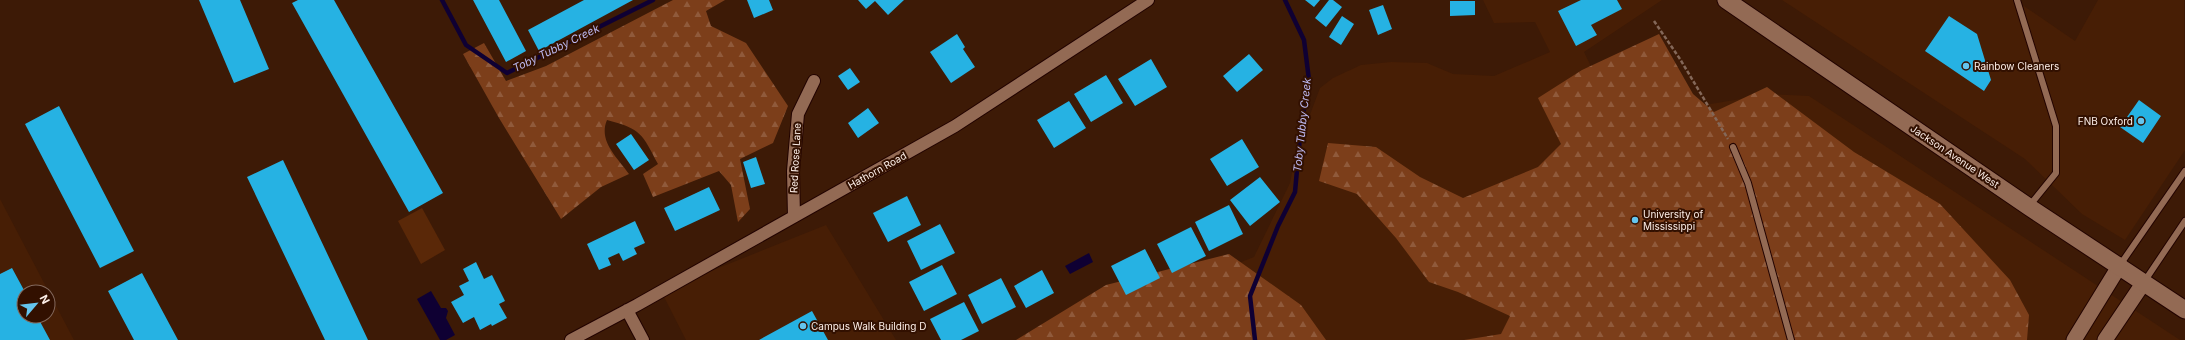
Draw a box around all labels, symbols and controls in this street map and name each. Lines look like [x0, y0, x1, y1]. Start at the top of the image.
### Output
water label: Toby Tubby Creek [510, 21, 602, 75]
place label: Rainbow Cleaners [1974, 60, 2059, 72]
marker: Rainbow Cleaners [1961, 61, 1971, 71]
water label: Toby Tubby Creek [1290, 76, 1314, 173]
place label: FNB Oxford [2078, 115, 2133, 127]
marker: FNB Oxford [2136, 116, 2146, 126]
street label: Red Rose Lane [787, 122, 803, 193]
street label: Jackson Avenue West [1908, 122, 2002, 191]
street label: Hathorn Road [846, 149, 908, 191]
place label: University of Mississippi [1643, 208, 1703, 232]
marker: University of Mississippi [1630, 215, 1640, 225]
north arrow [16, 284, 56, 324]
text: N [37, 292, 53, 306]
place label: Campus Walk Building D [811, 320, 926, 332]
marker: Campus Walk Building D [798, 321, 808, 331]

